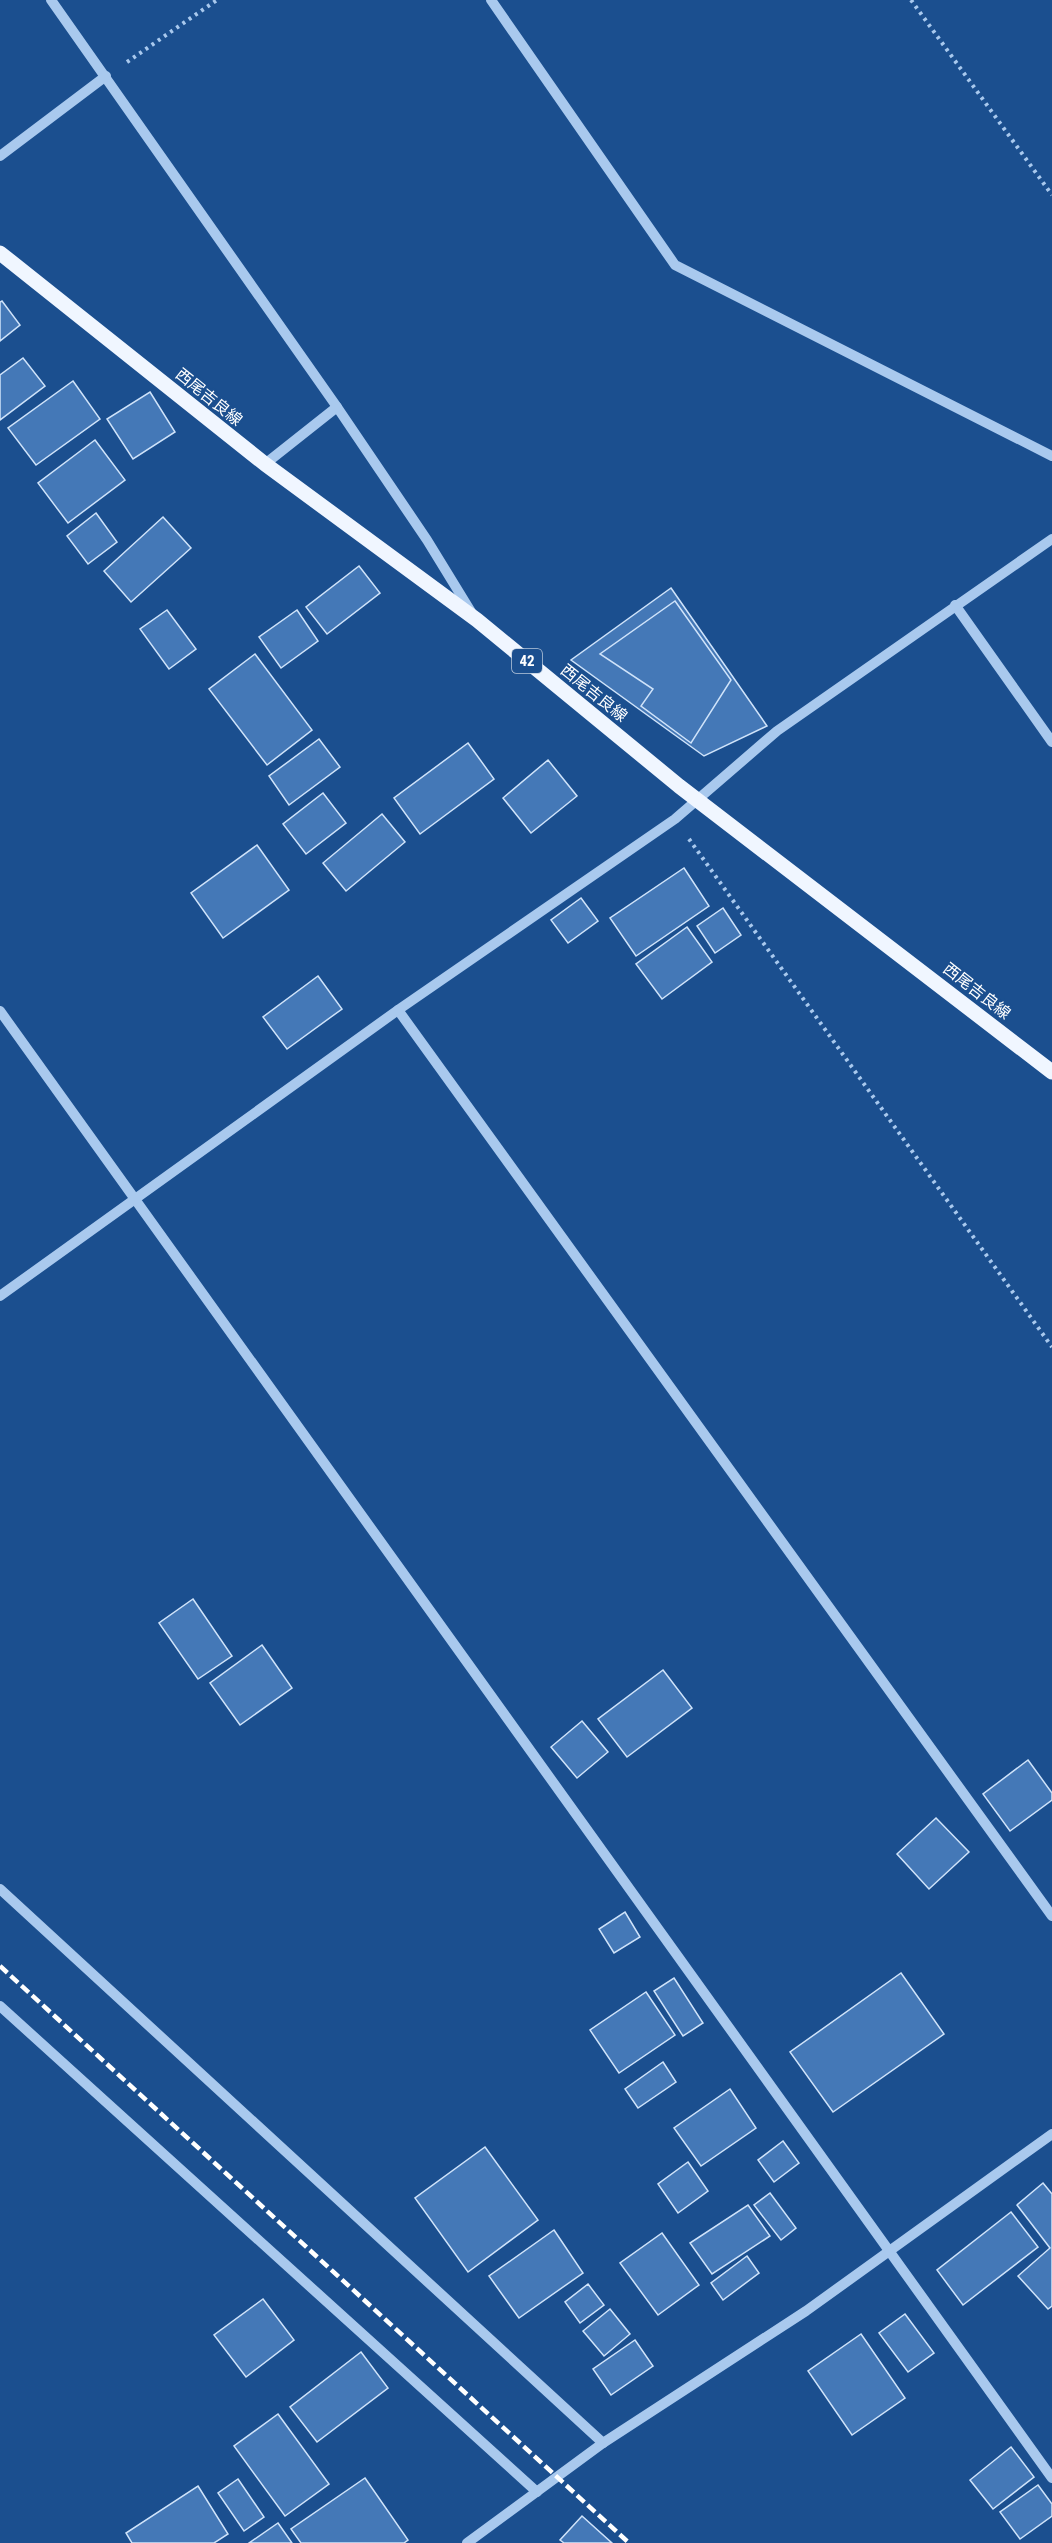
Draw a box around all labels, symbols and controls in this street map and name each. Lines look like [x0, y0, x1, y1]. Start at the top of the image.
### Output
street label: 西尾吉良線 [172, 364, 246, 430]
road number: 42 [512, 649, 542, 673]
street label: 西尾吉良線 [557, 660, 631, 726]
street label: 西尾吉良線 [940, 959, 1014, 1023]

